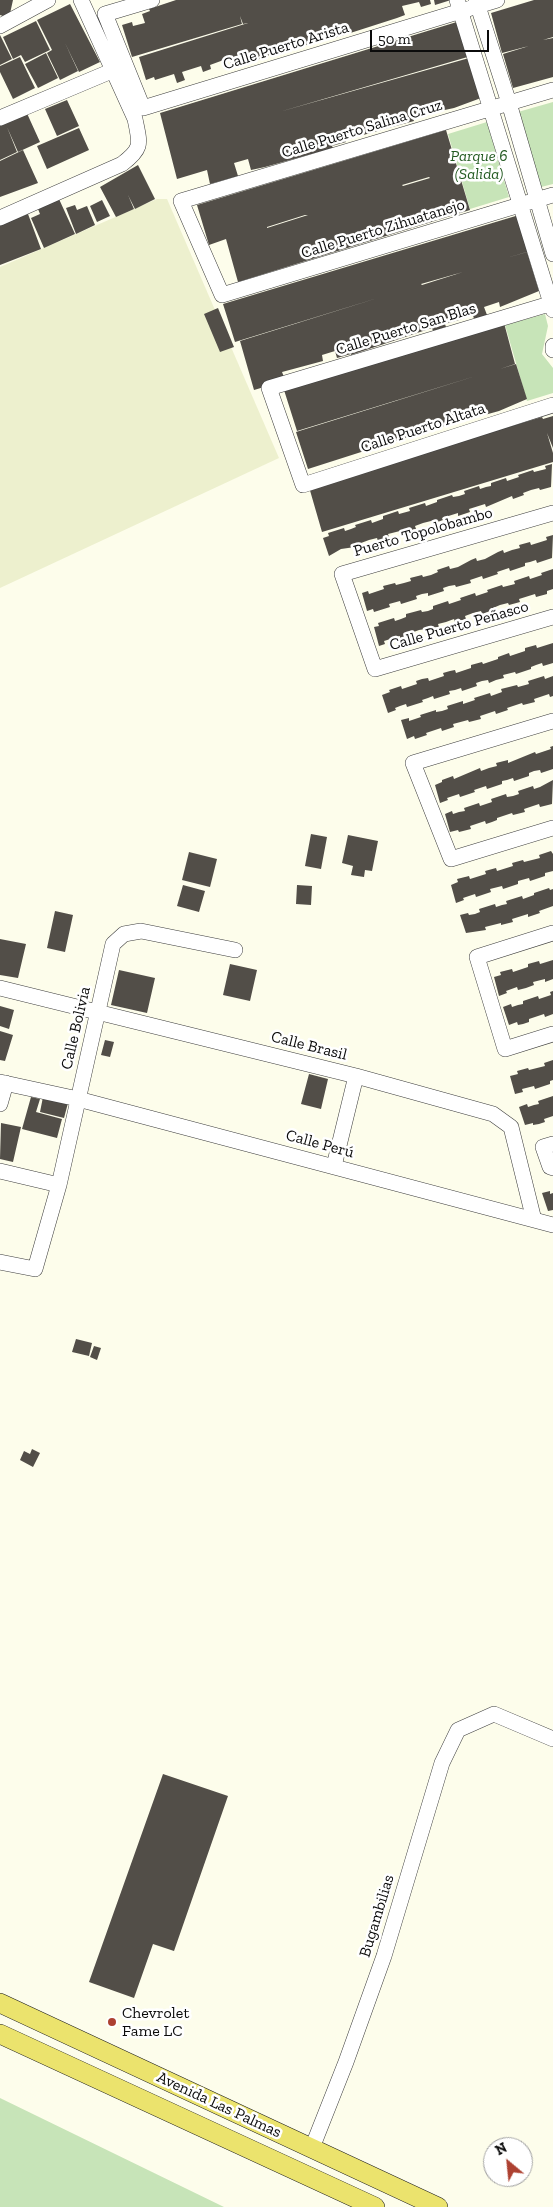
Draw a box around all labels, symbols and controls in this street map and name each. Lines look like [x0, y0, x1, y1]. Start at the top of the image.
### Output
street label: Calle Puerto Arista [221, 18, 351, 74]
scale bar [373, 20, 492, 52]
text: 50 m [378, 30, 411, 48]
street label: Calle Puerto Salina Cruz [279, 95, 445, 163]
park label: Parque 6 (Salida) [450, 146, 508, 184]
street label: Calle Puerto Zihuatanejo [299, 195, 467, 263]
street label: Calle Puerto San Blas [334, 299, 478, 359]
street label: Calle Puerto Altata [358, 399, 488, 457]
street label: Puerto Topolobambo [351, 503, 495, 561]
street label: Calle Puerto Peñasco [387, 597, 531, 655]
street label: Calle Bolivia [57, 985, 95, 1071]
street label: Calle Brasil [269, 1027, 349, 1065]
street label: Calle Perú [284, 1126, 356, 1162]
street label: Bugambilias [355, 1872, 399, 1960]
place label: Chevrolet Fame LC [122, 2003, 189, 2041]
marker: Chevrolet Fame LC [106, 2016, 118, 2028]
street label: Avenida Las Palmas [154, 2068, 284, 2142]
north arrow [483, 2137, 533, 2187]
text: N [492, 2139, 510, 2159]

